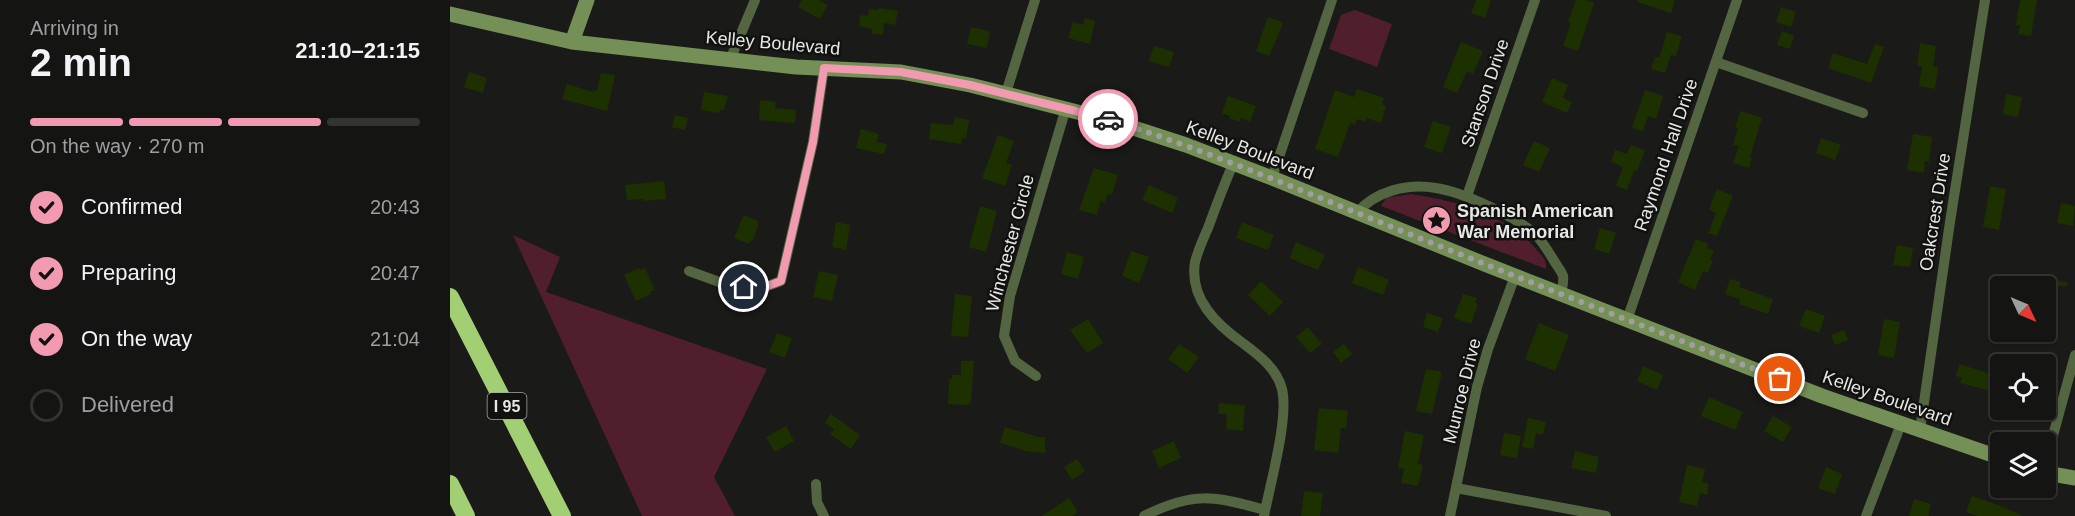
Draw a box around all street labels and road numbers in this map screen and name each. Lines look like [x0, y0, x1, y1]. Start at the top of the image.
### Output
street label: Kelley Boulevard [705, 27, 841, 59]
street label: Stanson Drive [1457, 36, 1513, 150]
street label: Raymond Hall Drive [1630, 76, 1702, 234]
street label: Kelley Boulevard [1183, 116, 1317, 184]
street label: Oakcrest Drive [1916, 152, 1954, 272]
street label: Winchester Circle [982, 172, 1038, 314]
street label: Munroe Drive [1439, 336, 1485, 446]
street label: Kelley Boulevard [1820, 367, 1954, 429]
road number: I 95 [488, 393, 526, 419]

